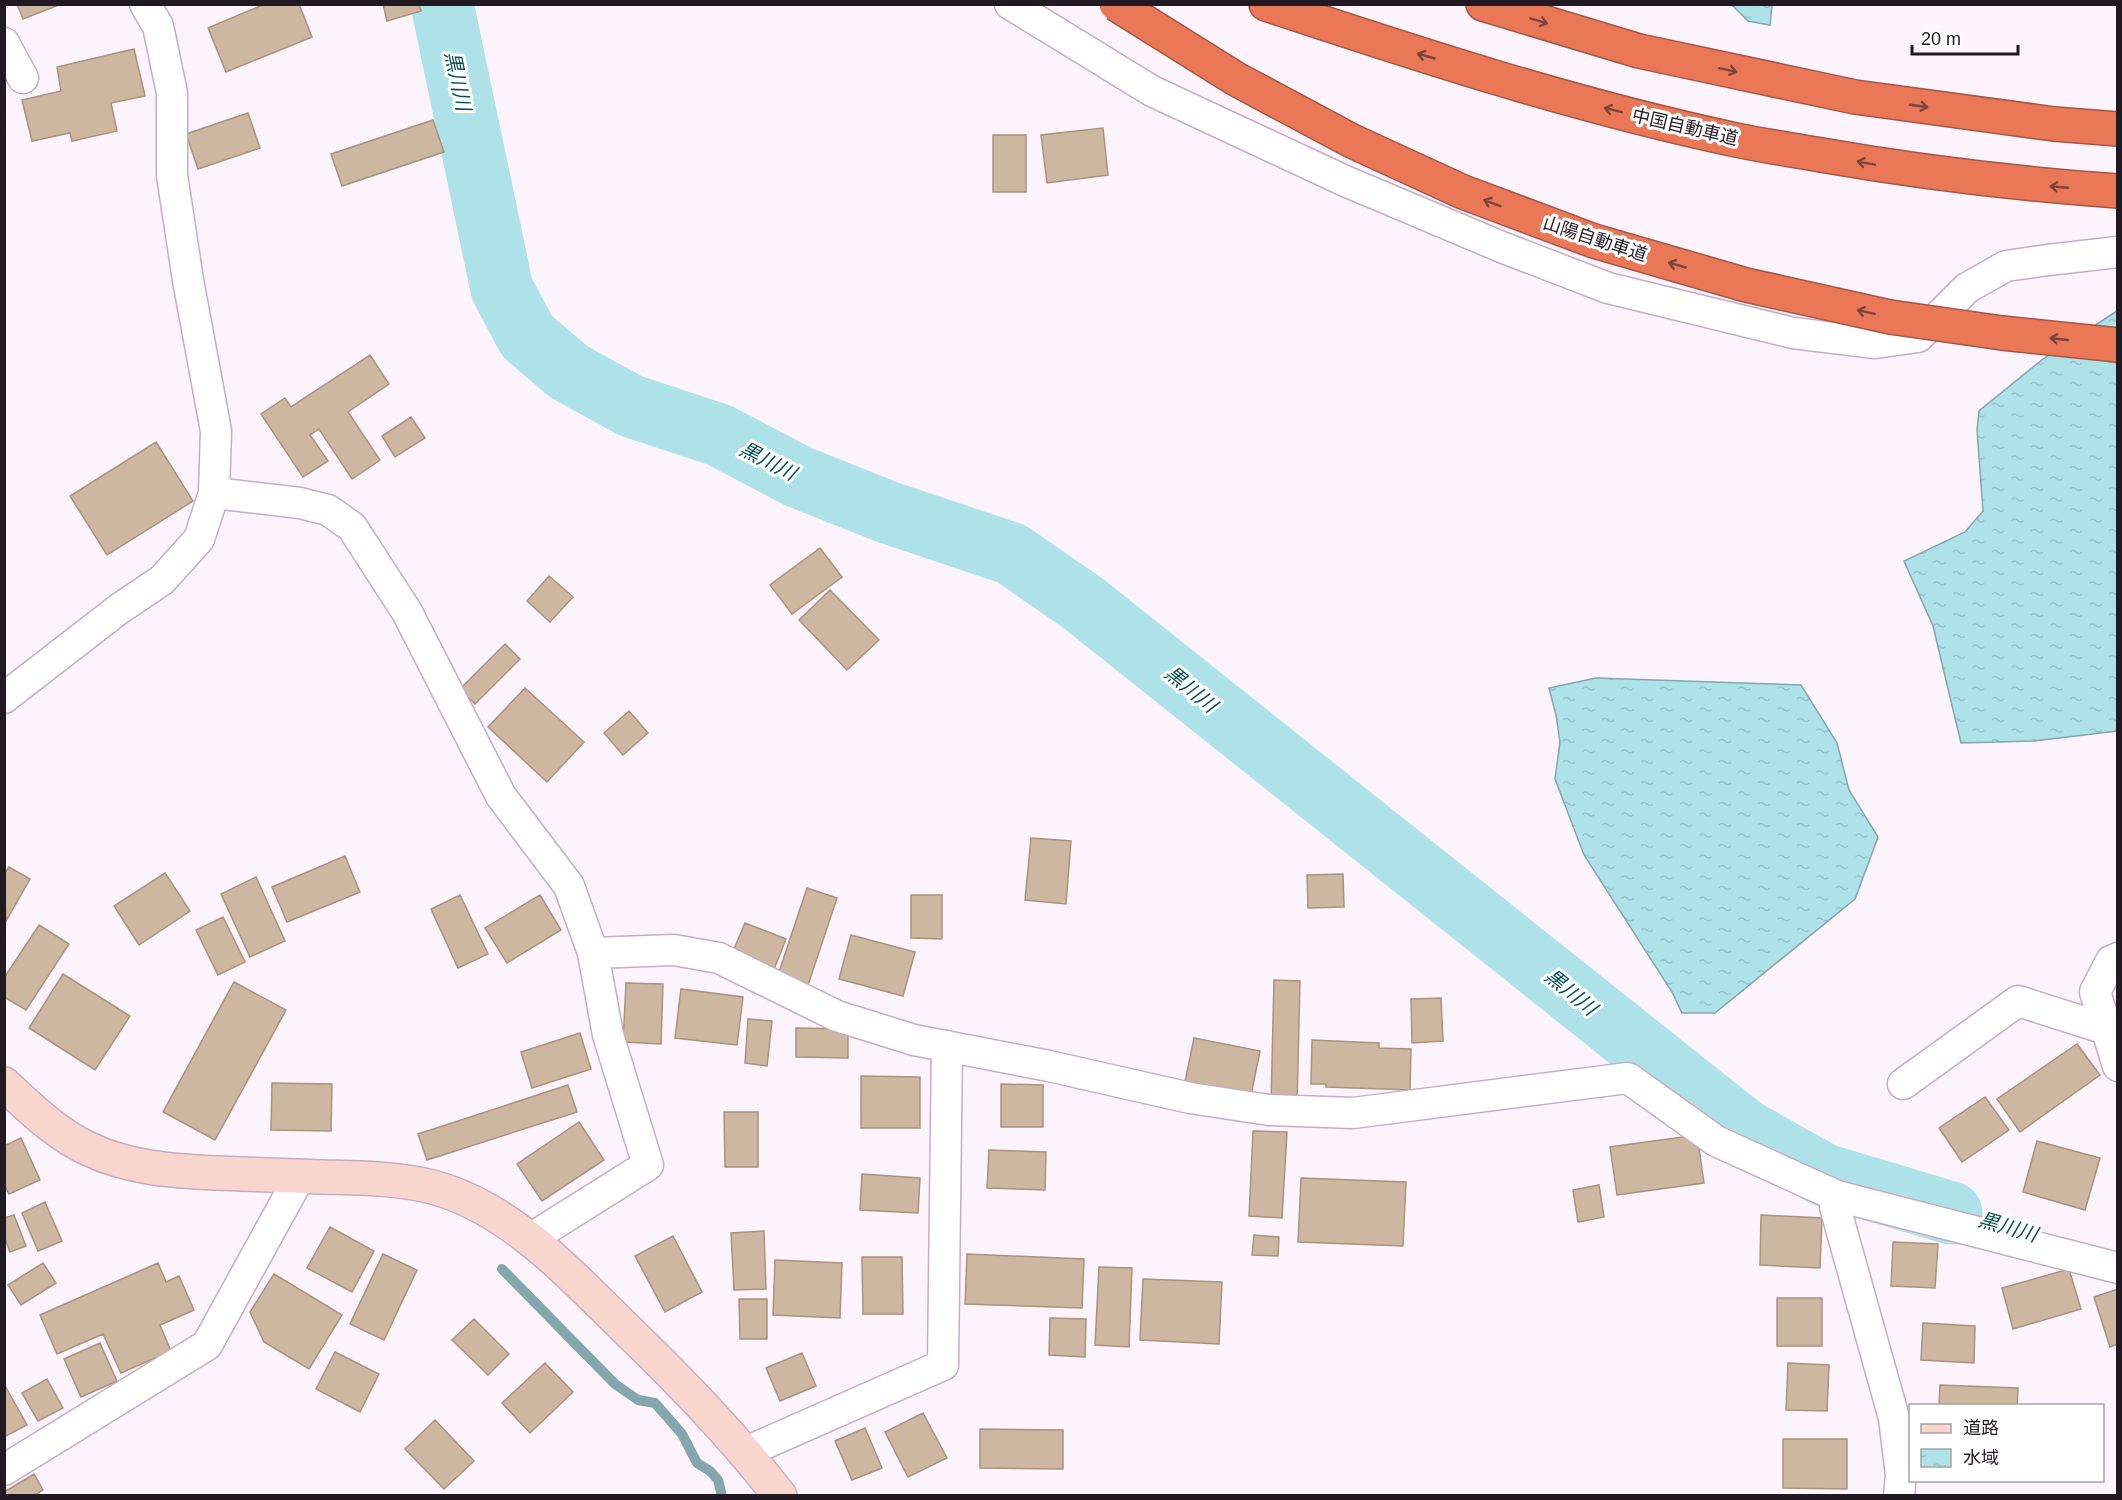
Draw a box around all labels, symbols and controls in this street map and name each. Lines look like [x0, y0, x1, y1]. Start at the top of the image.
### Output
one-way arrow [1529, 16, 1548, 27]
scale bar [1912, 18, 2018, 56]
text: 20 m [1921, 29, 1961, 49]
water label: 黒川川 [441, 49, 475, 115]
one-way arrow [1417, 50, 1436, 61]
one-way arrow [1717, 65, 1737, 76]
one-way arrow [1909, 100, 1929, 111]
one-way arrow [1604, 103, 1623, 115]
street label: 中国自動車道 [1630, 105, 1740, 149]
one-way arrow [1856, 157, 1876, 168]
one-way arrow [2050, 181, 2070, 192]
one-way arrow [1484, 197, 1502, 208]
street label: 山陽自動車道 [1541, 213, 1649, 265]
one-way arrow [1668, 259, 1687, 270]
one-way arrow [1857, 305, 1876, 317]
one-way arrow [2050, 333, 2070, 344]
water label: 黒川川 [736, 438, 802, 485]
water label: 黒川川 [1161, 662, 1223, 718]
water label: 黒川川 [1541, 965, 1603, 1021]
water label: 黒川川 [1976, 1208, 2042, 1246]
legend [1909, 1404, 2104, 1482]
text: 道路 [1963, 1418, 1999, 1438]
text: 水域 [1963, 1448, 1999, 1468]

